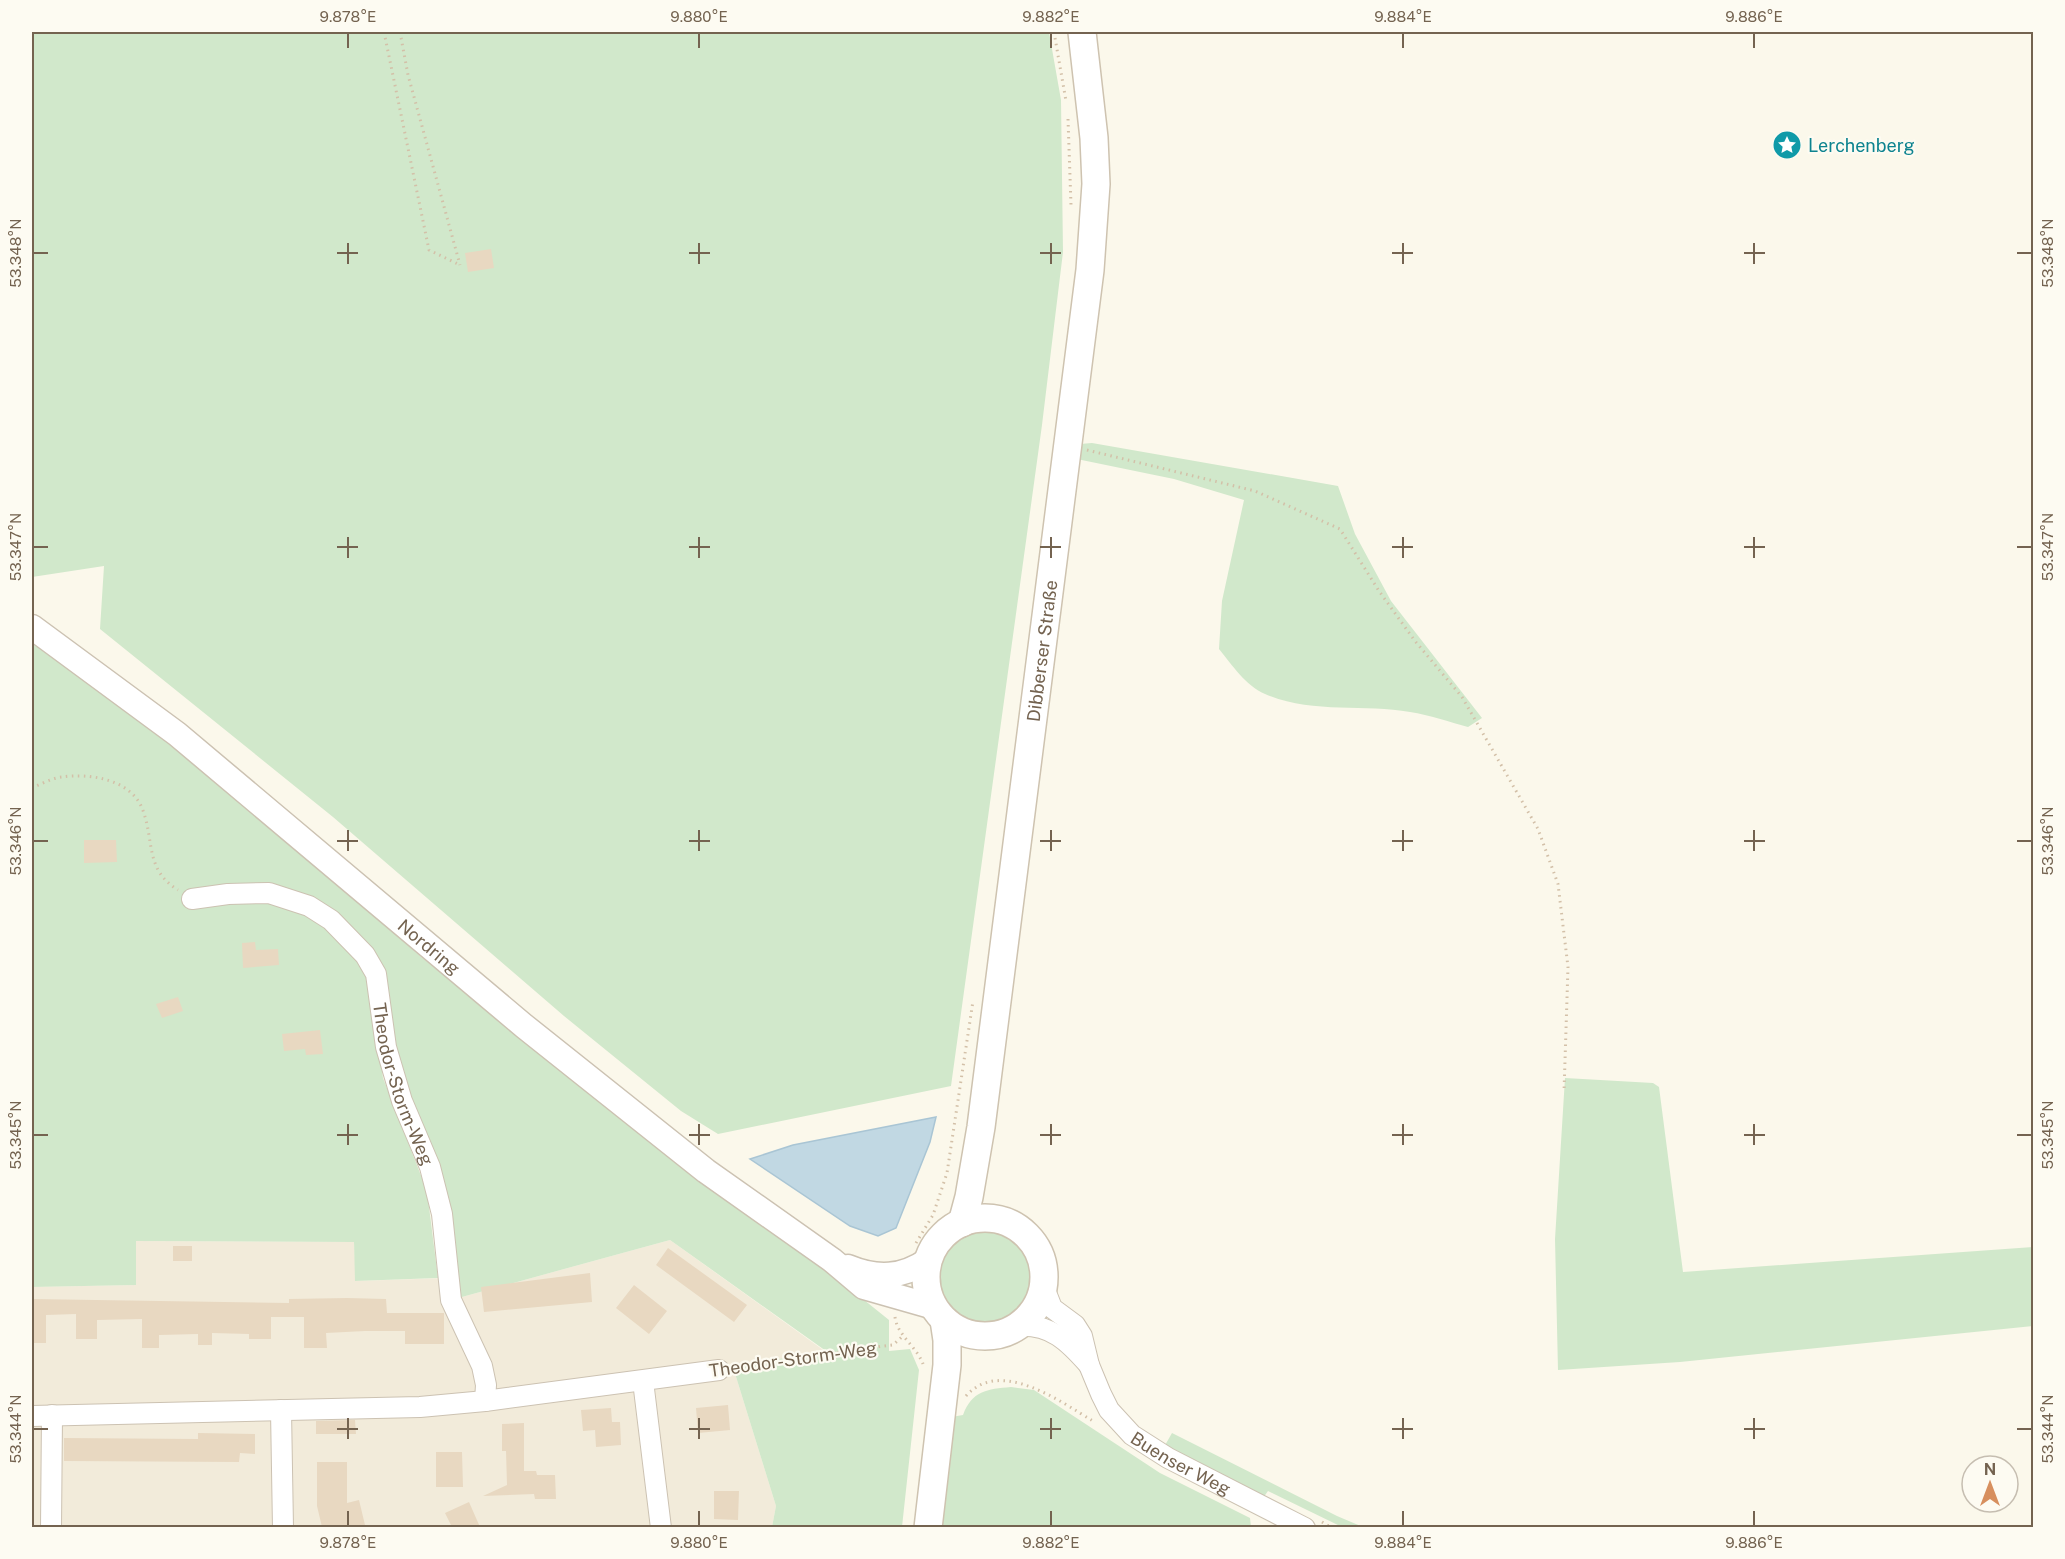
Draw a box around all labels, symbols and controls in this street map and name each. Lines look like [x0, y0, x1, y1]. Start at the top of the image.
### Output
text: 9.878°E [320, 8, 376, 25]
text: 9.880°E [670, 8, 728, 25]
text: 9.882°E [1022, 8, 1080, 25]
text: 9.884°E [1374, 8, 1432, 25]
text: 9.886°E [1725, 8, 1783, 25]
place icon: Lerchenberg [1771, 129, 1803, 161]
place label: Lerchenberg [1808, 135, 1915, 156]
text: 53.348°N [7, 218, 24, 288]
text: 53.348°N [2039, 218, 2056, 288]
text: 53.347°N [7, 513, 24, 581]
text: 53.347°N [2039, 513, 2056, 581]
street label: Dibberser Straße [1022, 579, 1061, 723]
text: 53.346°N [7, 807, 24, 875]
text: 53.346°N [2039, 807, 2056, 875]
street label: Nordring [394, 914, 465, 978]
street label: Theodor-Storm-Weg [370, 1001, 438, 1168]
text: 53.345°N [7, 1100, 24, 1170]
text: 53.345°N [2039, 1100, 2056, 1170]
street label: Theodor-Storm-Weg [708, 1337, 878, 1381]
text: 53.344°N [7, 1395, 24, 1463]
text: 53.344°N [2039, 1395, 2056, 1463]
street label: Buenser Weg [1127, 1427, 1235, 1499]
north arrow [1960, 1454, 2020, 1514]
text: N [1984, 1460, 1996, 1479]
text: 9.878°E [320, 1534, 376, 1551]
text: 9.880°E [670, 1534, 728, 1551]
text: 9.882°E [1022, 1534, 1080, 1551]
text: 9.884°E [1374, 1534, 1432, 1551]
text: 9.886°E [1725, 1534, 1783, 1551]

